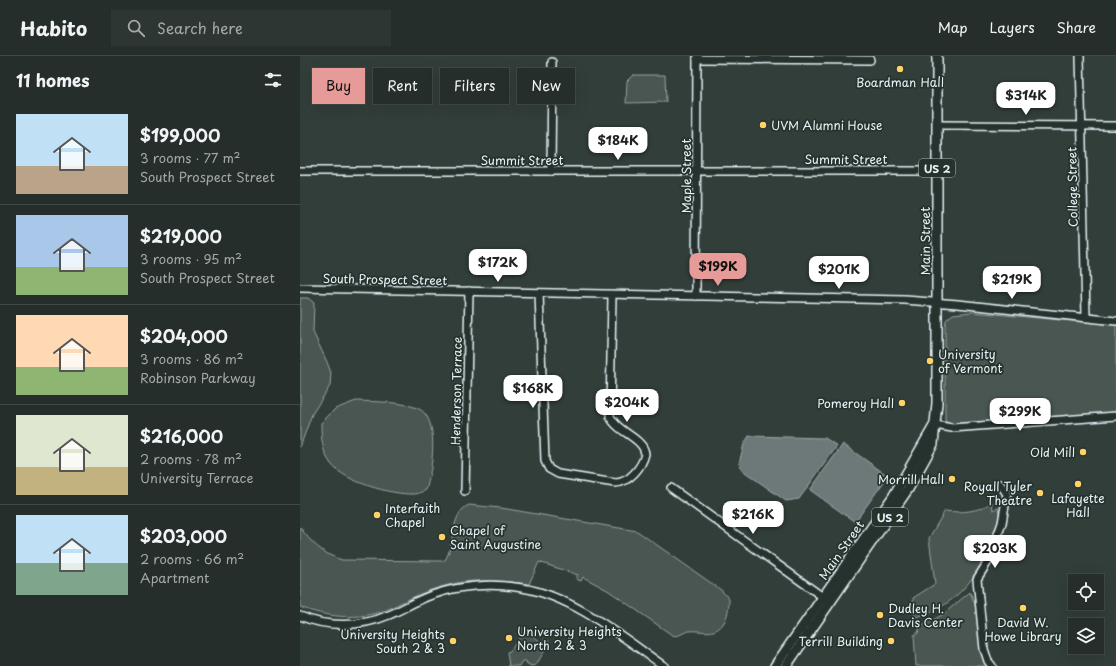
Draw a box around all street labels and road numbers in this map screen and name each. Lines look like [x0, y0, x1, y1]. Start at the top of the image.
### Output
street label: Maple Street [677, 139, 695, 213]
street label: College Street [1062, 147, 1082, 227]
street label: Summit Street [805, 150, 887, 168]
street label: Summit Street [481, 151, 563, 169]
road number: US 2 [919, 159, 955, 177]
street label: Main Street [916, 207, 934, 275]
street label: South Prospect Street [323, 269, 447, 289]
street label: Henderson Terrace [446, 337, 466, 445]
road number: US 2 [872, 508, 908, 526]
street label: Main Street [814, 517, 868, 583]

